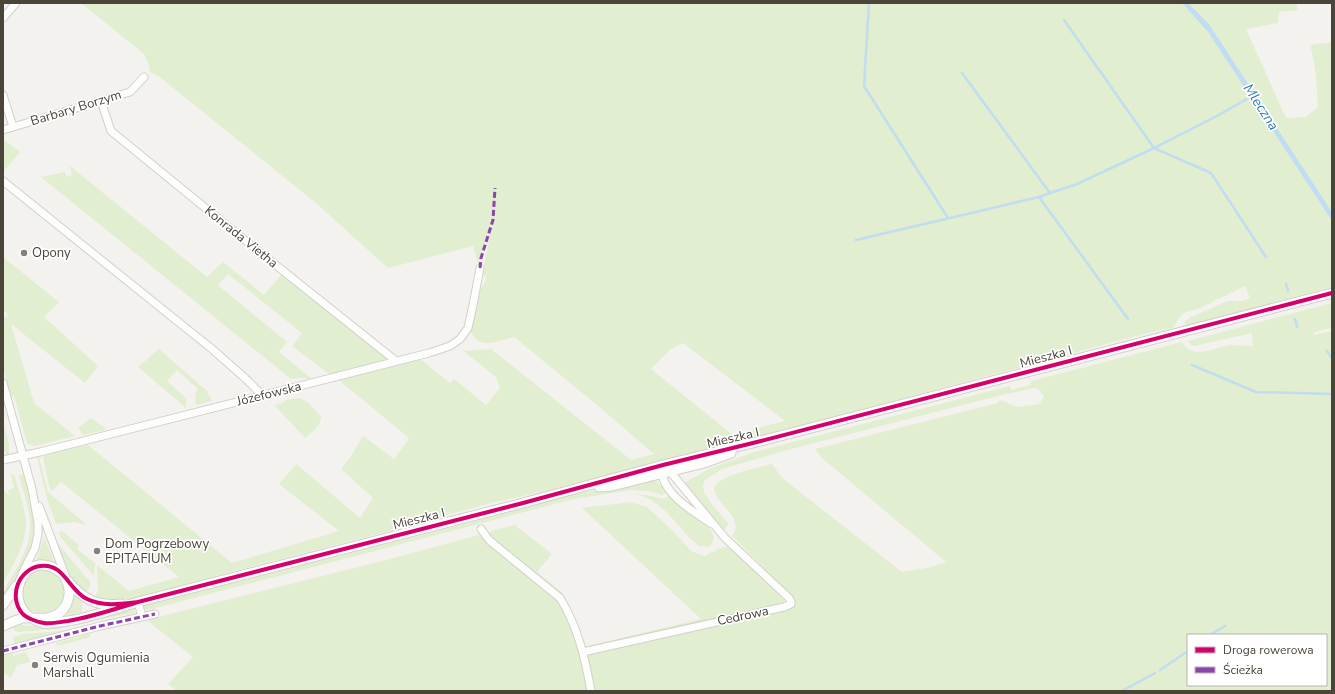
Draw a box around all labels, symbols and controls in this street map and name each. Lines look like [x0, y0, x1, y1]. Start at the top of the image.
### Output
water label: Mleczna [1239, 80, 1283, 134]
street label: Barbary Borzym [28, 86, 124, 130]
street label: Konrada Vietha [201, 202, 281, 272]
place label: Opony [32, 244, 71, 262]
marker: Opony [19, 248, 29, 258]
street label: Mieszka I [1018, 341, 1074, 373]
street label: Józefowska [234, 377, 303, 411]
street label: Mieszka I [705, 423, 761, 453]
street label: Mieszka I [391, 504, 447, 534]
place label: Dom Pogrzebowy EPITAFIUM [105, 535, 209, 568]
marker: Dom Pogrzebowy EPITAFIUM [92, 546, 102, 556]
street label: Cedrowa [716, 602, 770, 630]
legend [1187, 634, 1327, 686]
text: Droga rowerowa [1223, 642, 1314, 658]
place label: Serwis Ogumienia Marshall [43, 649, 150, 682]
marker: Serwis Ogumienia Marshall [30, 660, 40, 670]
text: Ścieżka [1223, 662, 1263, 678]

